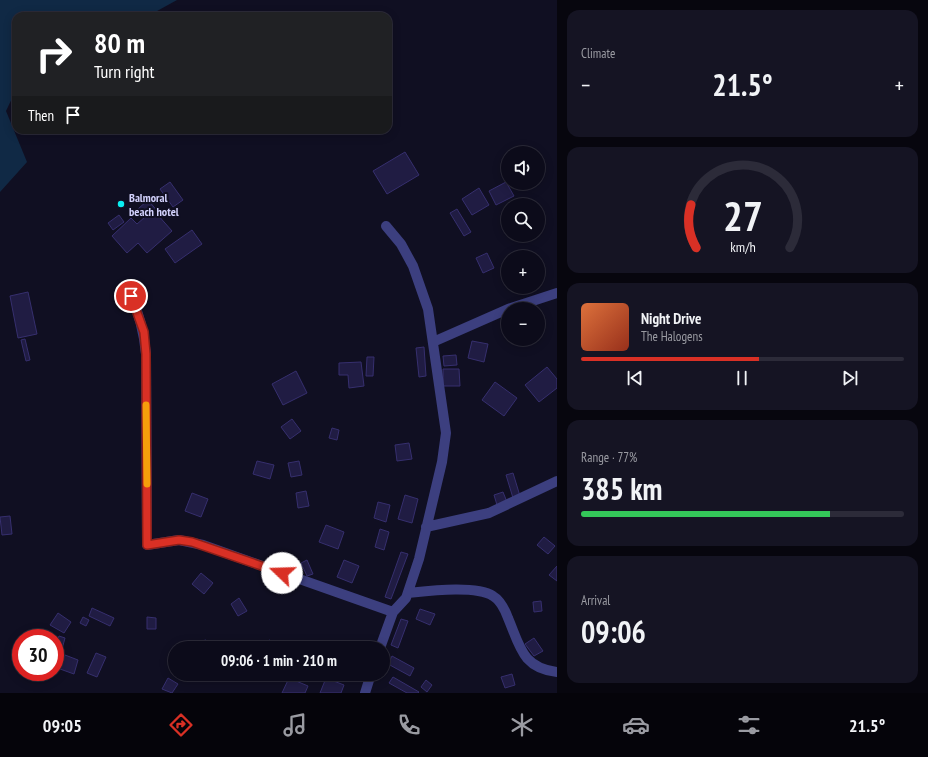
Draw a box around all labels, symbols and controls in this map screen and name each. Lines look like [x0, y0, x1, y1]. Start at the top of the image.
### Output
text: 80 m [94, 24, 145, 61]
icon: right [28, 28, 80, 80]
text: Climate [581, 45, 615, 62]
text: Turn right [94, 60, 154, 83]
text: 21.5° [712, 65, 773, 104]
text: − [581, 71, 590, 99]
text: + [895, 71, 904, 99]
icon: arrive [62, 104, 84, 126]
text: Then [28, 106, 54, 125]
map controls [501, 146, 545, 346]
button: sound [501, 146, 545, 190]
text: 27 [723, 189, 762, 242]
place label: Balmoral beach hotel [129, 190, 179, 219]
button: search [501, 198, 545, 242]
marker: Balmoral beach hotel [116, 199, 126, 209]
text: km/h [730, 236, 755, 255]
button: + [501, 250, 545, 294]
pin [114, 279, 148, 313]
icon: arrive [120, 285, 142, 307]
button: − [501, 302, 545, 346]
text: Night Drive [641, 309, 701, 328]
text: The Halogens [641, 328, 703, 345]
icon: previous [624, 367, 646, 389]
icon: pause [731, 367, 753, 389]
icon: next [839, 367, 861, 389]
text: Range · 77% [581, 449, 637, 466]
text: 385 km [581, 469, 662, 508]
position arrow [261, 552, 303, 594]
text: Arrival [581, 592, 610, 609]
text: 09:06 [581, 612, 646, 651]
speed limit sign: 30 [12, 629, 64, 681]
text: 09:06 · 1 min · 210 m [221, 651, 337, 670]
icon: directions [167, 711, 195, 739]
icon: music [281, 711, 309, 739]
icon: phone [395, 711, 423, 739]
icon: climate [508, 711, 536, 739]
icon: car [622, 711, 650, 739]
icon: filters [735, 711, 763, 739]
text: 09:05 [43, 714, 82, 737]
text: 21.5° [849, 714, 885, 737]

